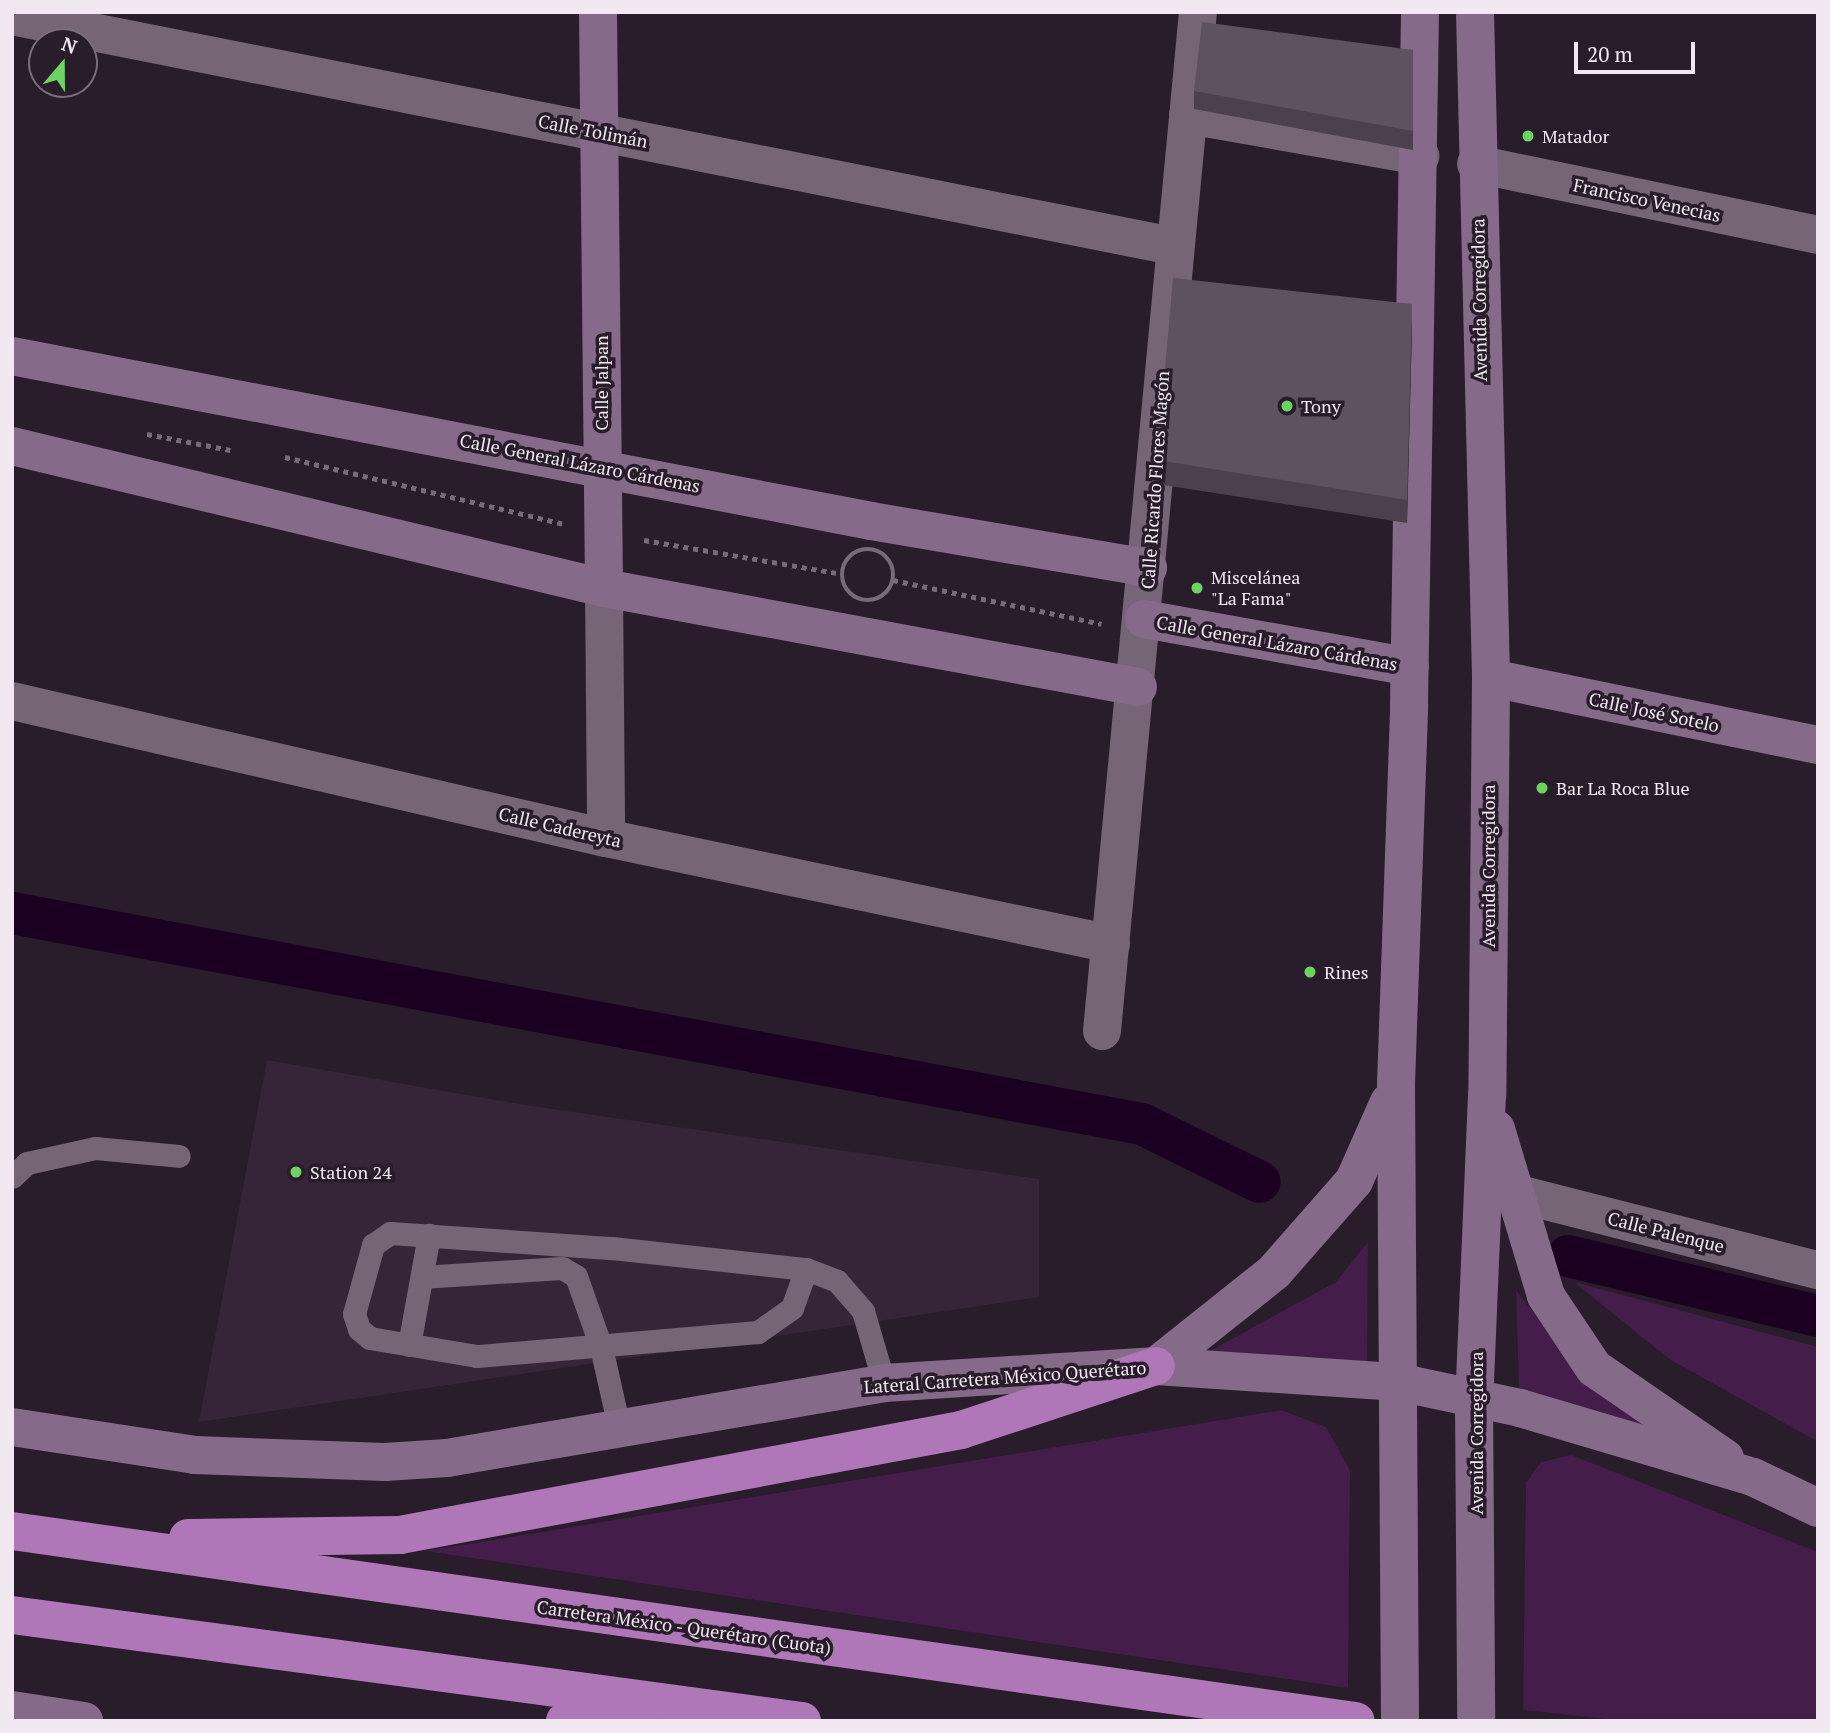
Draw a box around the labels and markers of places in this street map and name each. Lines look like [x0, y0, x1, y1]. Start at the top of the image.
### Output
place label: Matador [1542, 125, 1609, 147]
marker: Matador [1520, 128, 1536, 144]
place label: Tony [1301, 395, 1341, 417]
marker: Tony [1279, 398, 1295, 414]
place label: Miscelánea "La Fama" [1211, 567, 1300, 610]
marker: Miscelánea "La Fama" [1189, 580, 1205, 596]
place label: Bar La Roca Blue [1556, 777, 1690, 799]
marker: Bar La Roca Blue [1534, 780, 1550, 796]
place label: Rines [1324, 961, 1368, 983]
marker: Rines [1302, 964, 1318, 980]
place label: Station 24 [310, 1161, 392, 1183]
marker: Station 24 [288, 1164, 304, 1180]

